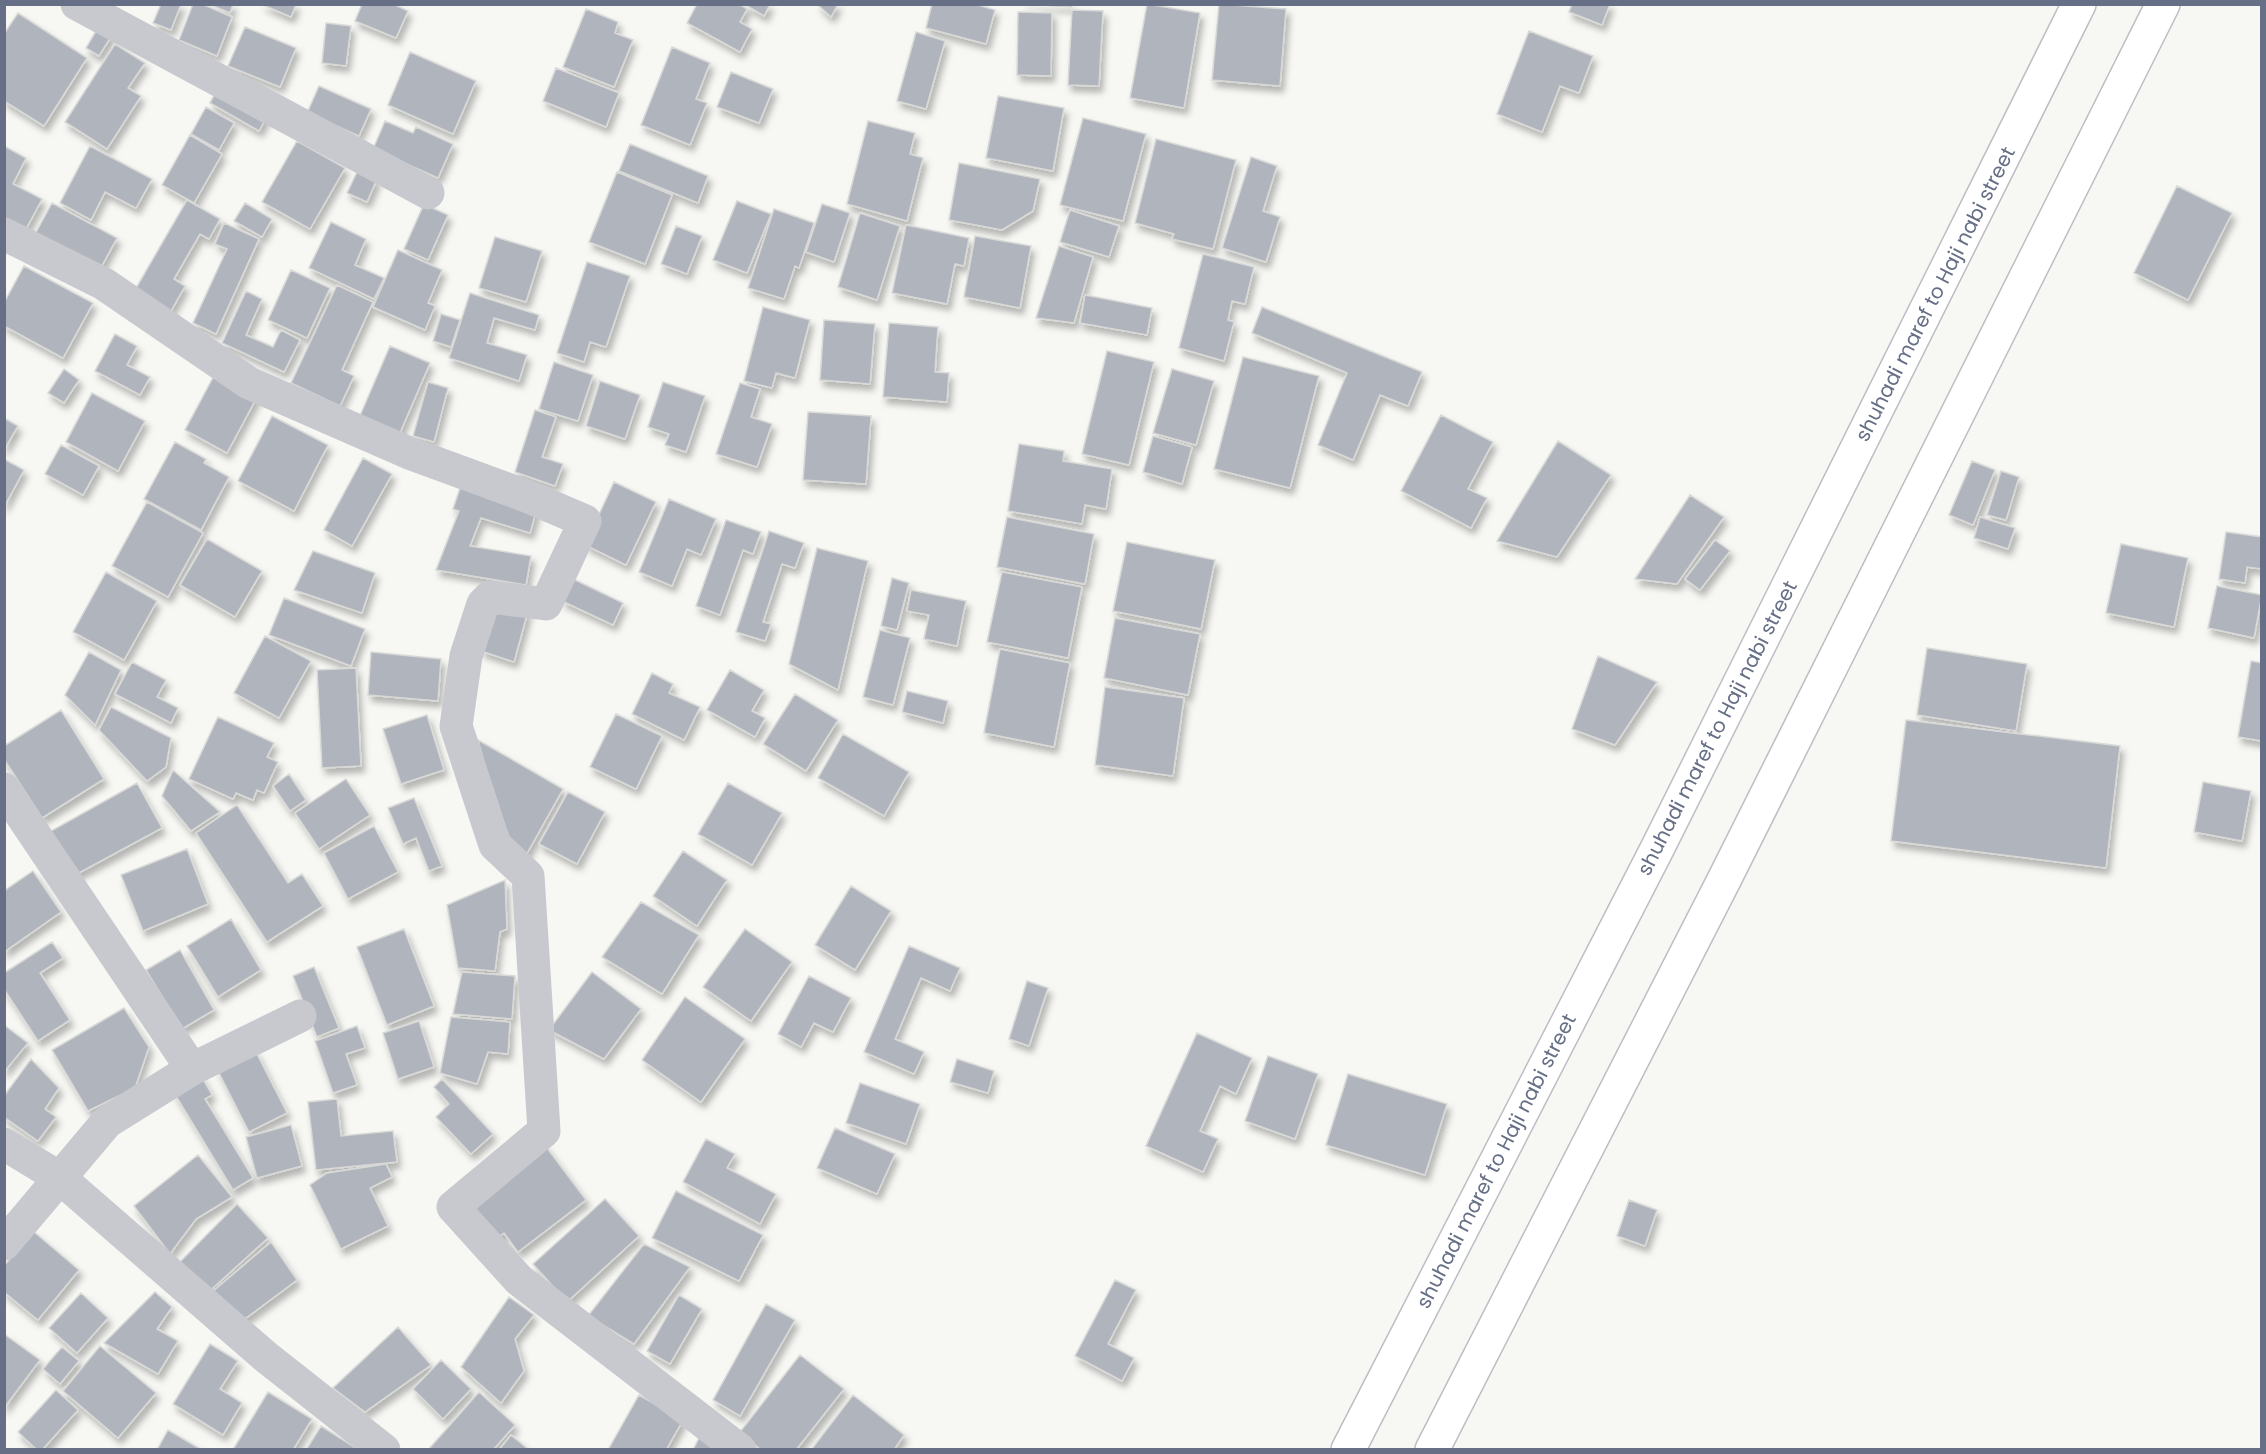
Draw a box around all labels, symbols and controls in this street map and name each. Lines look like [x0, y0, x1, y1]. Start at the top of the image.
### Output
street label: shuhadi maref to Haji nabi street [1848, 142, 2022, 446]
street label: shuhadi maref to Haji nabi street [1630, 576, 1804, 880]
street label: shuhadi maref to Haji nabi street [1409, 1009, 1583, 1313]

